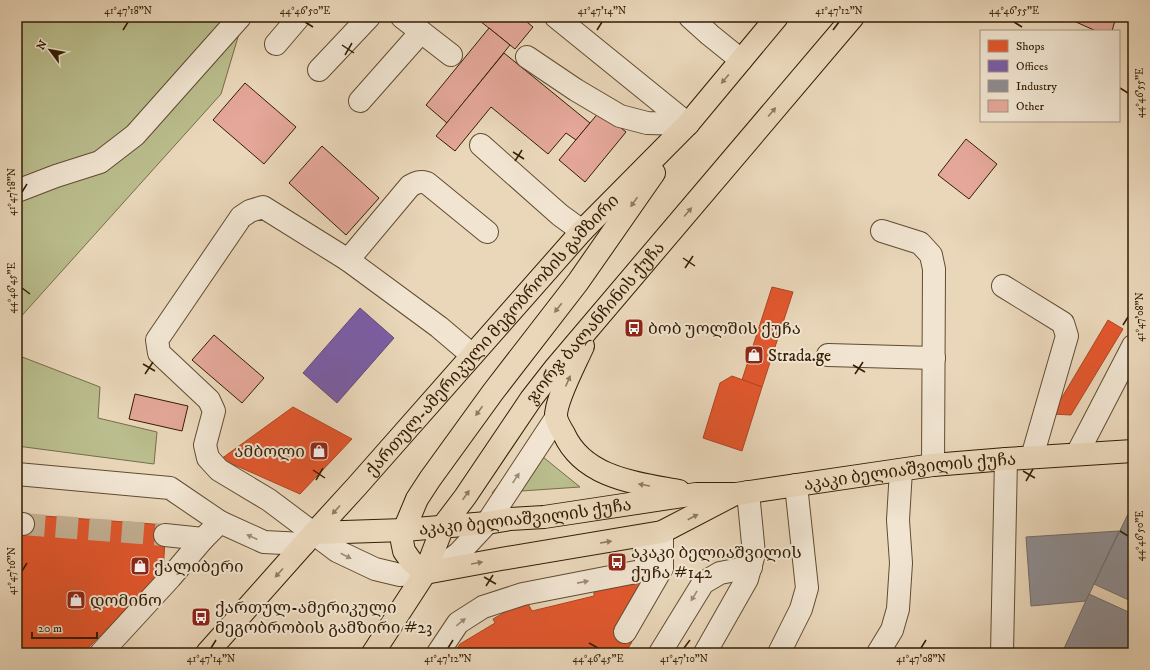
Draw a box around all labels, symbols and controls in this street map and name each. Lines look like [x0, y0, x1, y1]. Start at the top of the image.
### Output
text: 41°47'18"N [104, 5, 152, 17]
text: 44°46'50"E [280, 5, 330, 17]
text: 41°47'14"N [578, 5, 626, 17]
text: 41°47'12"N [815, 5, 863, 17]
text: 44°46'55"E [989, 5, 1039, 17]
north arrow [30, 30, 70, 70]
legend [980, 30, 1120, 122]
text: N [34, 38, 51, 53]
text: Shops [1016, 39, 1044, 54]
text: Offices [1016, 59, 1048, 74]
text: 44°46'55"E [1134, 68, 1146, 118]
one-way arrow [721, 74, 730, 85]
text: Industry [1016, 79, 1057, 94]
text: Other [1016, 99, 1045, 114]
one-way arrow [768, 107, 777, 118]
text: 41°47'18"N [6, 168, 18, 216]
street label: ქართულ-ამერიკული მეგობრობის გამზირი [361, 190, 624, 481]
one-way arrow [630, 197, 638, 207]
one-way arrow [683, 207, 692, 216]
street label: ჯორჯ ბალანჩინის ქუჩა [521, 237, 670, 409]
text: 44°46'45"E [6, 263, 18, 313]
text: 41°47'08"N [1134, 292, 1146, 342]
one-way arrow [554, 302, 562, 313]
bus stop icon: ბობ უოლშის ქუჩა [623, 317, 645, 339]
place label: ბობ უოლშის ქუჩა [648, 318, 801, 340]
shop icon: Strada.ge [743, 344, 765, 366]
place label: Strada.ge [768, 345, 831, 367]
one-way arrow [564, 375, 571, 387]
one-way arrow [475, 406, 483, 416]
shop icon: ამბოლი [308, 440, 330, 462]
place label: ამბოლი [234, 441, 305, 463]
street label: აკაკი ბელიაშვილის ქუჩა [802, 448, 1017, 496]
one-way arrow [512, 472, 519, 484]
one-way arrow [637, 481, 650, 487]
one-way arrow [462, 490, 470, 501]
street label: აკაკი ბელიაშვილის ქუჩა [418, 494, 633, 541]
one-way arrow [332, 505, 341, 514]
text: 44°46'50"E [1134, 511, 1146, 561]
one-way arrow [687, 513, 698, 520]
one-way arrow [247, 534, 258, 540]
one-way arrow [599, 539, 612, 545]
place label: აკაკი ბელიაშვილის ქუჩა #142 [631, 542, 802, 584]
text: 41°47'16"N [6, 547, 18, 595]
bus stop icon: აკაკი ბელიაშვილის ქუჩა #142 [606, 551, 628, 573]
one-way arrow [340, 553, 352, 559]
shop icon: ქალიბერი [129, 555, 151, 577]
place label: ქალიბერი [154, 556, 244, 578]
one-way arrow [471, 560, 483, 566]
one-way arrow [274, 567, 283, 578]
one-way arrow [577, 579, 589, 585]
shop icon: დომინო [65, 589, 87, 611]
place label: დომინო [90, 590, 162, 612]
one-way arrow [691, 590, 698, 602]
place label: ქართულ-ამერიკული მეგობრობის გამზირი #23 [215, 597, 432, 639]
bus stop icon: ქართულ-ამერიკული მეგობრობის გამზირი #23 [190, 606, 212, 628]
scale bar [32, 614, 97, 640]
one-way arrow [456, 618, 467, 626]
text: 20 m [38, 621, 62, 636]
text: 41°47'14"N [187, 653, 235, 665]
text: 41°47'12"N [424, 653, 472, 665]
text: 44°46'45"E [573, 653, 623, 665]
text: 41°47'10"N [660, 653, 708, 665]
text: 41°47'08"N [896, 653, 946, 665]

